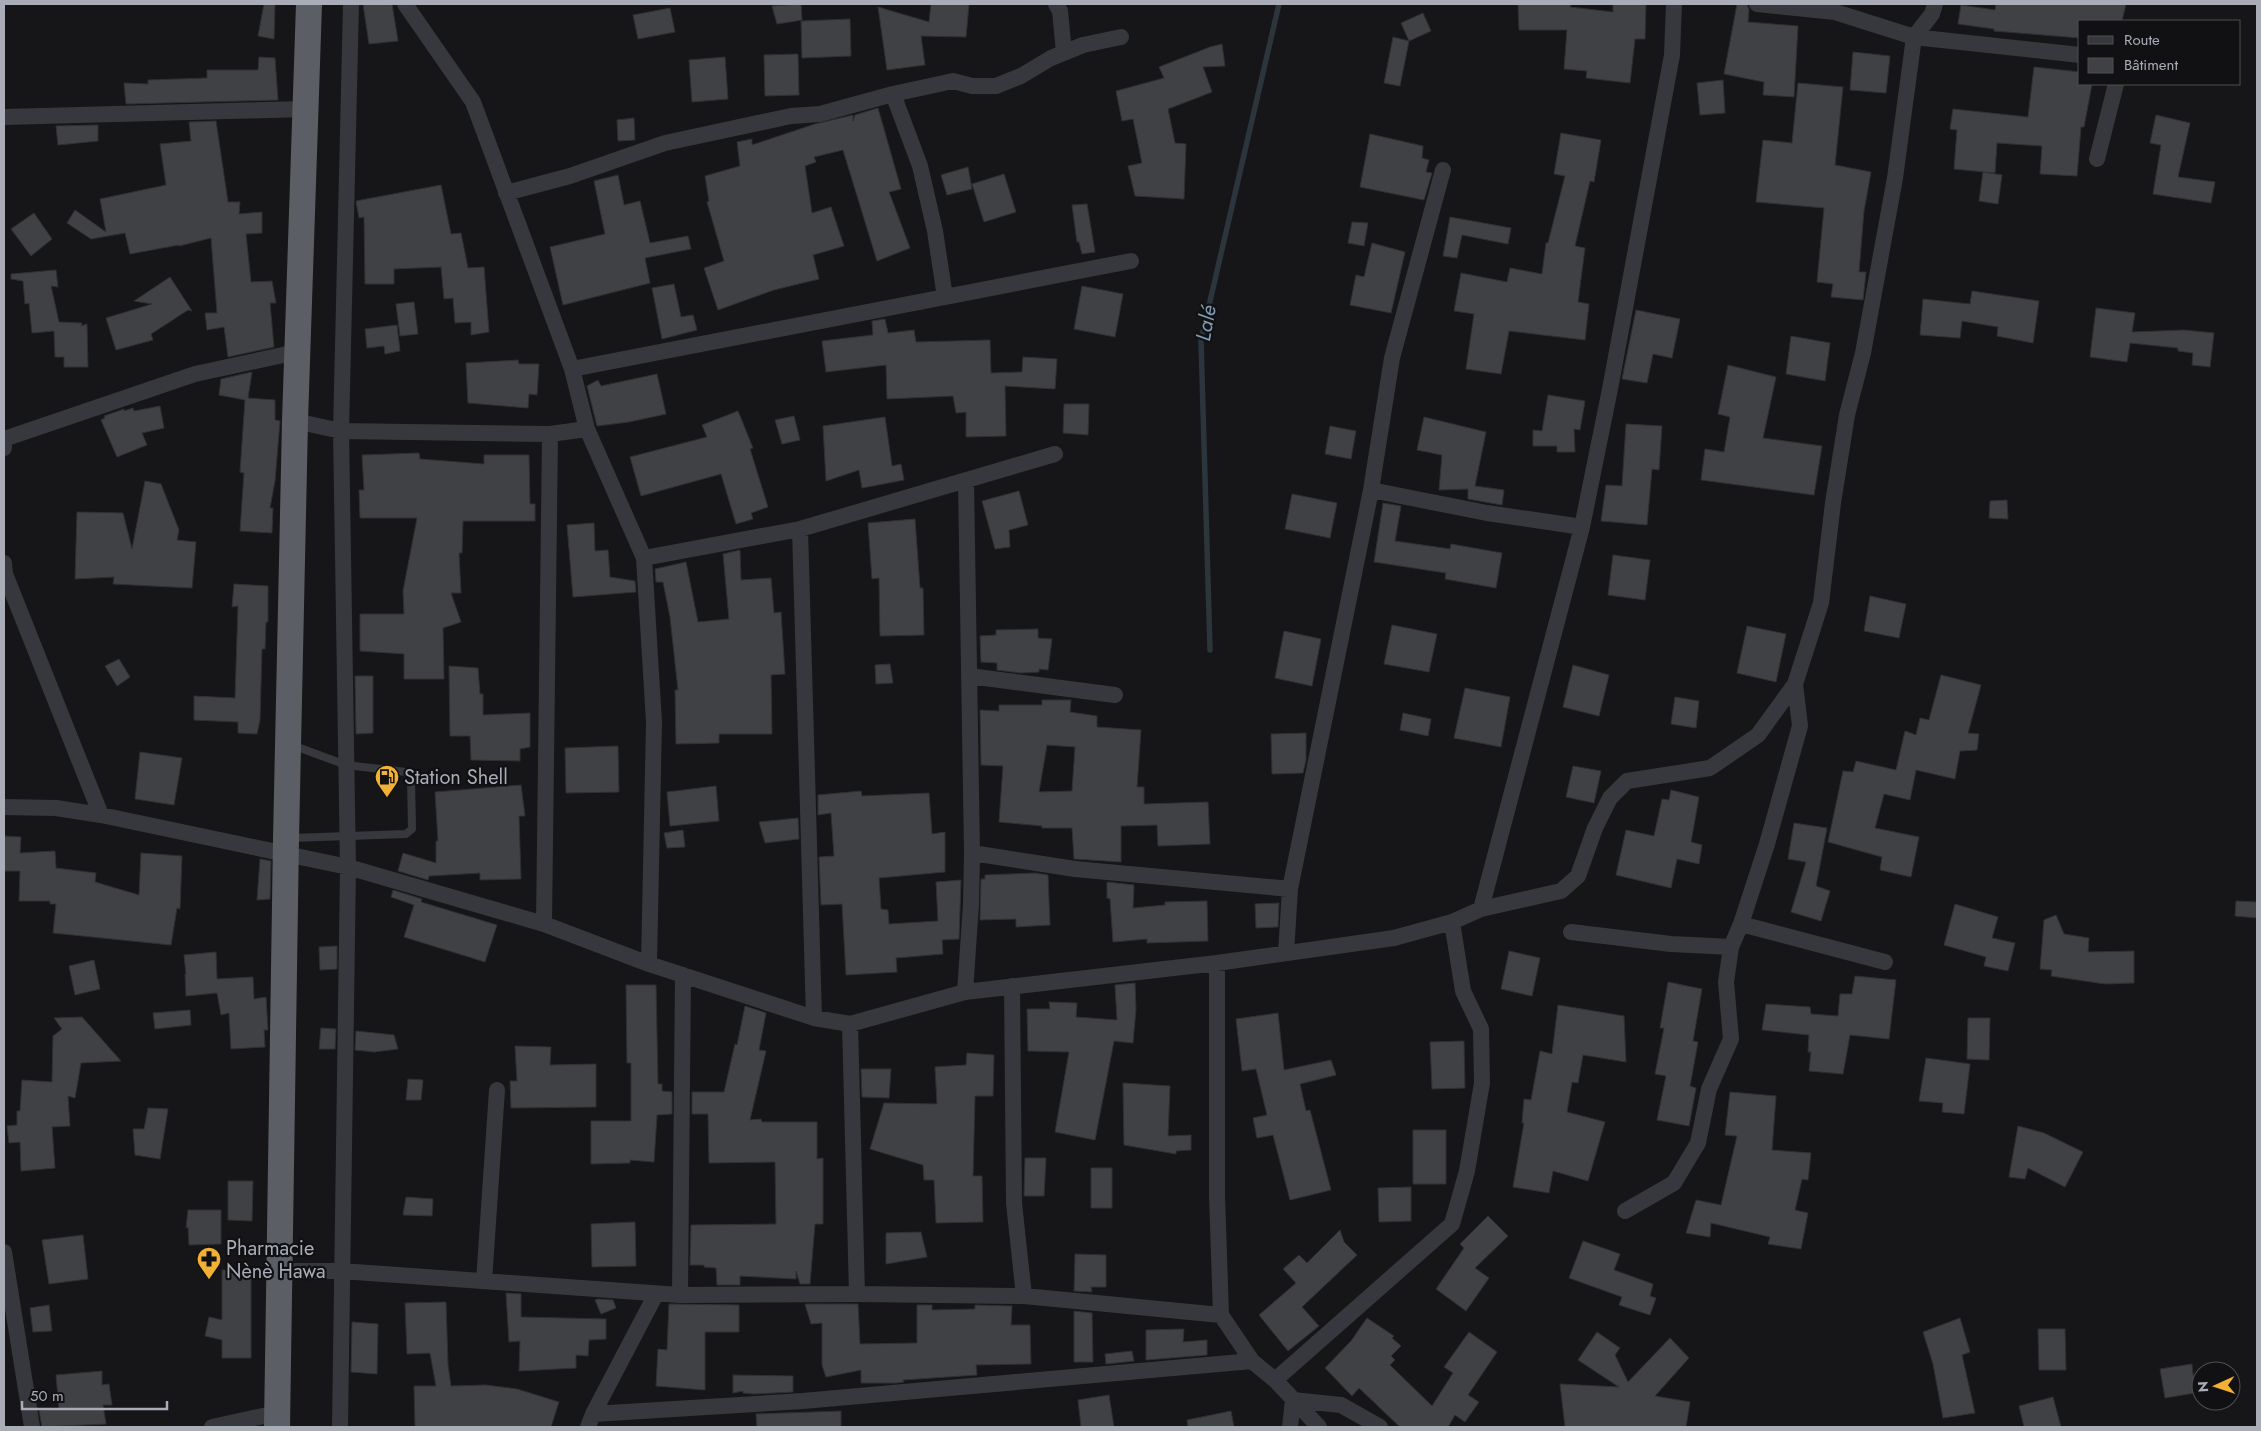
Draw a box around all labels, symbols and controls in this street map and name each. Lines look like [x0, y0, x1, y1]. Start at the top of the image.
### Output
legend [2078, 20, 2241, 85]
text: Route [2124, 29, 2160, 51]
text: Bâtiment [2124, 54, 2178, 76]
water label: Lalé [1188, 302, 1224, 343]
place label: Station Shell [404, 763, 508, 792]
fuel station icon: Station Shell [374, 764, 400, 798]
place label: Pharmacie Nènè Hawa [226, 1234, 326, 1286]
pharmacy icon: Pharmacie Nènè Hawa [196, 1246, 222, 1280]
north arrow [2191, 1361, 2241, 1411]
scale bar [22, 1378, 168, 1410]
text: N [2193, 1381, 2213, 1393]
text: 50 m [30, 1385, 64, 1407]

